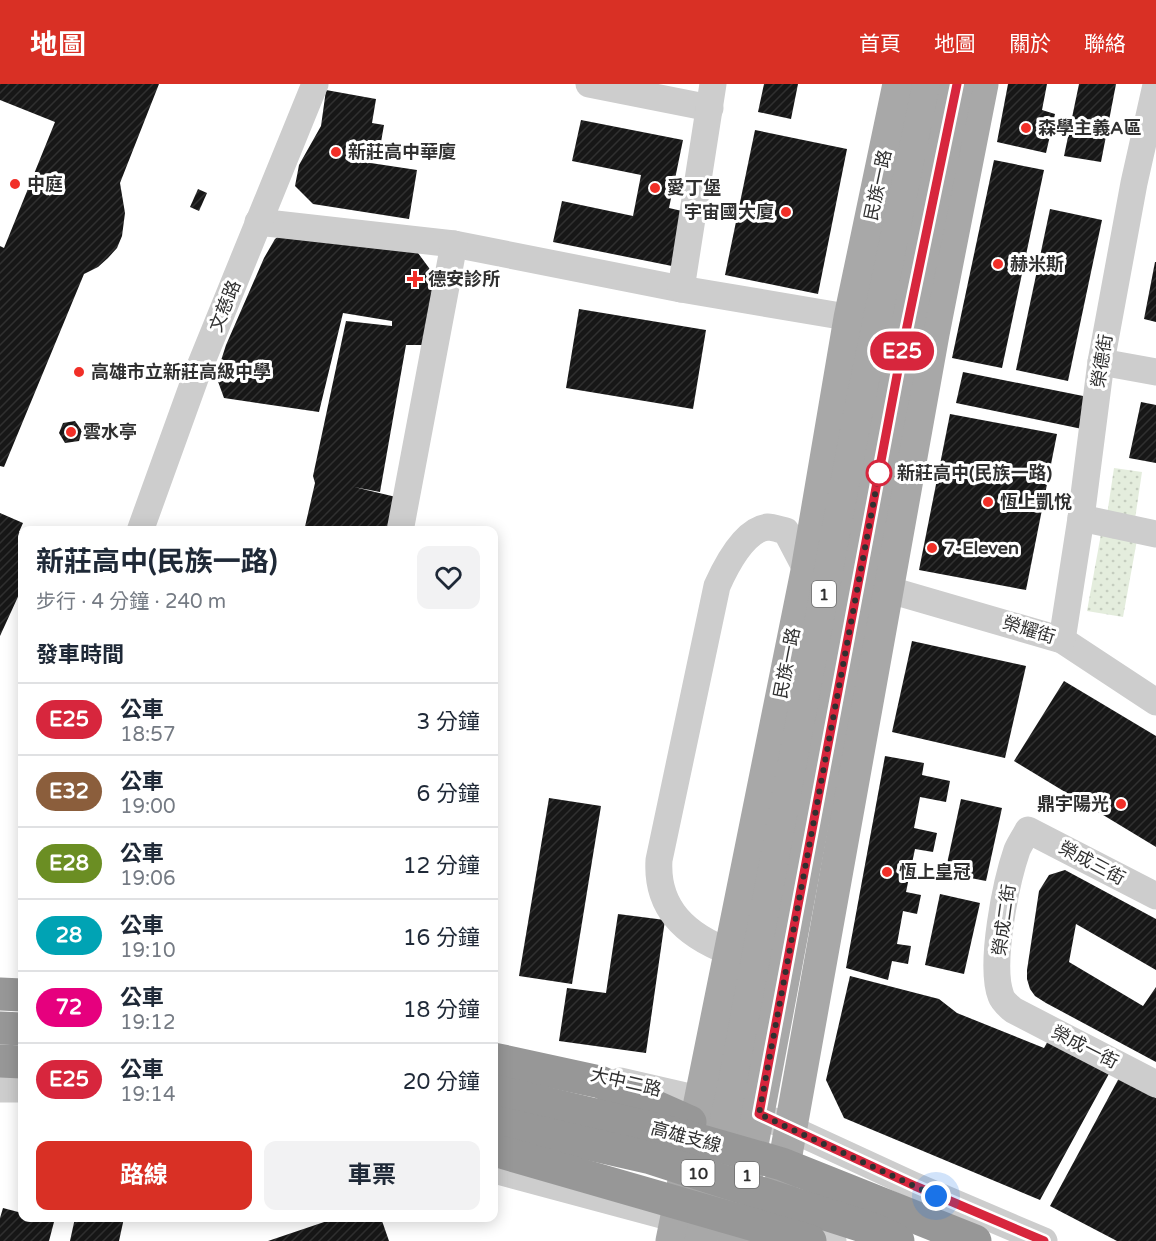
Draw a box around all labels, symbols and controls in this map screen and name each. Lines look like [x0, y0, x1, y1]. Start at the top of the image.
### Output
text: 地圖 [30, 28, 86, 62]
text: 首頁 [859, 32, 901, 57]
text: 地圖 [934, 32, 976, 57]
text: 關於 [1009, 32, 1051, 57]
text: 聯絡 [1084, 32, 1126, 57]
place label: 森學主義A區 [1038, 117, 1141, 139]
marker: 森學主義A區 [1019, 121, 1033, 135]
place label: 新莊高中華廈 [348, 141, 456, 163]
marker: 新莊高中華廈 [329, 145, 343, 159]
street label: 民族一路 [860, 147, 896, 223]
place label: 中庭 [27, 173, 63, 195]
marker: 中庭 [8, 177, 22, 191]
place label: 愛丁堡 [667, 177, 721, 199]
marker: 愛丁堡 [648, 181, 662, 195]
place label: 宇宙國大廈 [684, 201, 774, 223]
marker: 宇宙國大廈 [779, 205, 793, 219]
place label: 赫米斯 [1010, 253, 1064, 275]
marker: 赫米斯 [991, 257, 1005, 271]
place label: 德安診所 [428, 268, 500, 290]
marker: 德安診所 [406, 270, 424, 288]
street label: 文慈路 [205, 277, 245, 335]
line badge: E25 [868, 332, 936, 370]
street label: 榮德街 [1087, 333, 1117, 389]
text: E25 [882, 339, 922, 364]
place label: 高雄市立新莊高級中學 [91, 361, 271, 383]
marker: 高雄市立新莊高級中學 [72, 365, 86, 379]
place label: 雲水亭 [83, 421, 137, 443]
marker: 雲水亭 [64, 425, 78, 439]
marker: 新莊高中(民族一路) [866, 460, 892, 486]
place label: 新莊高中(民族一路) [897, 462, 1053, 484]
place label: 恆上凱悅 [1000, 491, 1072, 513]
marker: 恆上凱悅 [981, 495, 995, 509]
place label: 7-Eleven [944, 537, 1019, 559]
marker: 7-Eleven [925, 541, 939, 555]
text: 新莊高中(民族一路) [36, 545, 277, 579]
button: heart [417, 546, 480, 609]
road number: 1 [812, 581, 836, 607]
text: 步行 · 4 分鐘 · 240 m [36, 590, 226, 614]
street label: 榮耀街 [1000, 612, 1058, 648]
street label: 民族一路 [769, 626, 805, 700]
text: 發車時間 [36, 642, 124, 668]
text: 公車 [120, 697, 164, 723]
text: E25 [49, 707, 89, 732]
text: 3 分鐘 [416, 709, 480, 735]
text: 18:57 [120, 723, 175, 747]
text: 公車 [120, 769, 164, 795]
text: E32 [49, 779, 89, 804]
text: 6 分鐘 [416, 781, 480, 807]
place label: 鼎宇陽光 [1037, 793, 1109, 815]
text: 19:00 [120, 795, 175, 819]
marker: 鼎宇陽光 [1114, 797, 1128, 811]
street label: 榮成三街 [1055, 836, 1129, 890]
text: 公車 [120, 841, 164, 867]
text: E28 [49, 851, 89, 876]
text: 12 分鐘 [403, 853, 480, 879]
place label: 恆上皇冠 [899, 861, 971, 883]
marker: 恆上皇冠 [880, 865, 894, 879]
text: 19:06 [120, 867, 175, 891]
street label: 榮成二街 [988, 883, 1020, 957]
text: 公車 [120, 913, 164, 939]
text: 28 [56, 923, 82, 948]
text: 16 分鐘 [403, 925, 480, 951]
text: 19:10 [120, 939, 175, 963]
text: 公車 [120, 985, 164, 1011]
text: 72 [56, 995, 82, 1020]
text: 18 分鐘 [403, 997, 480, 1023]
text: 19:12 [120, 1011, 175, 1035]
street label: 榮成一街 [1048, 1021, 1122, 1073]
text: 公車 [120, 1057, 164, 1083]
street label: 大中二路 [588, 1063, 664, 1101]
text: E25 [49, 1067, 89, 1092]
text: 20 分鐘 [403, 1069, 480, 1095]
text: 19:14 [120, 1083, 175, 1107]
street label: 高雄支線 [648, 1117, 724, 1157]
button: 路線 [36, 1141, 252, 1210]
button: 車票 [264, 1141, 480, 1210]
road number: 10 [682, 1160, 714, 1186]
road number: 1 [735, 1162, 759, 1188]
your location [921, 1181, 951, 1211]

